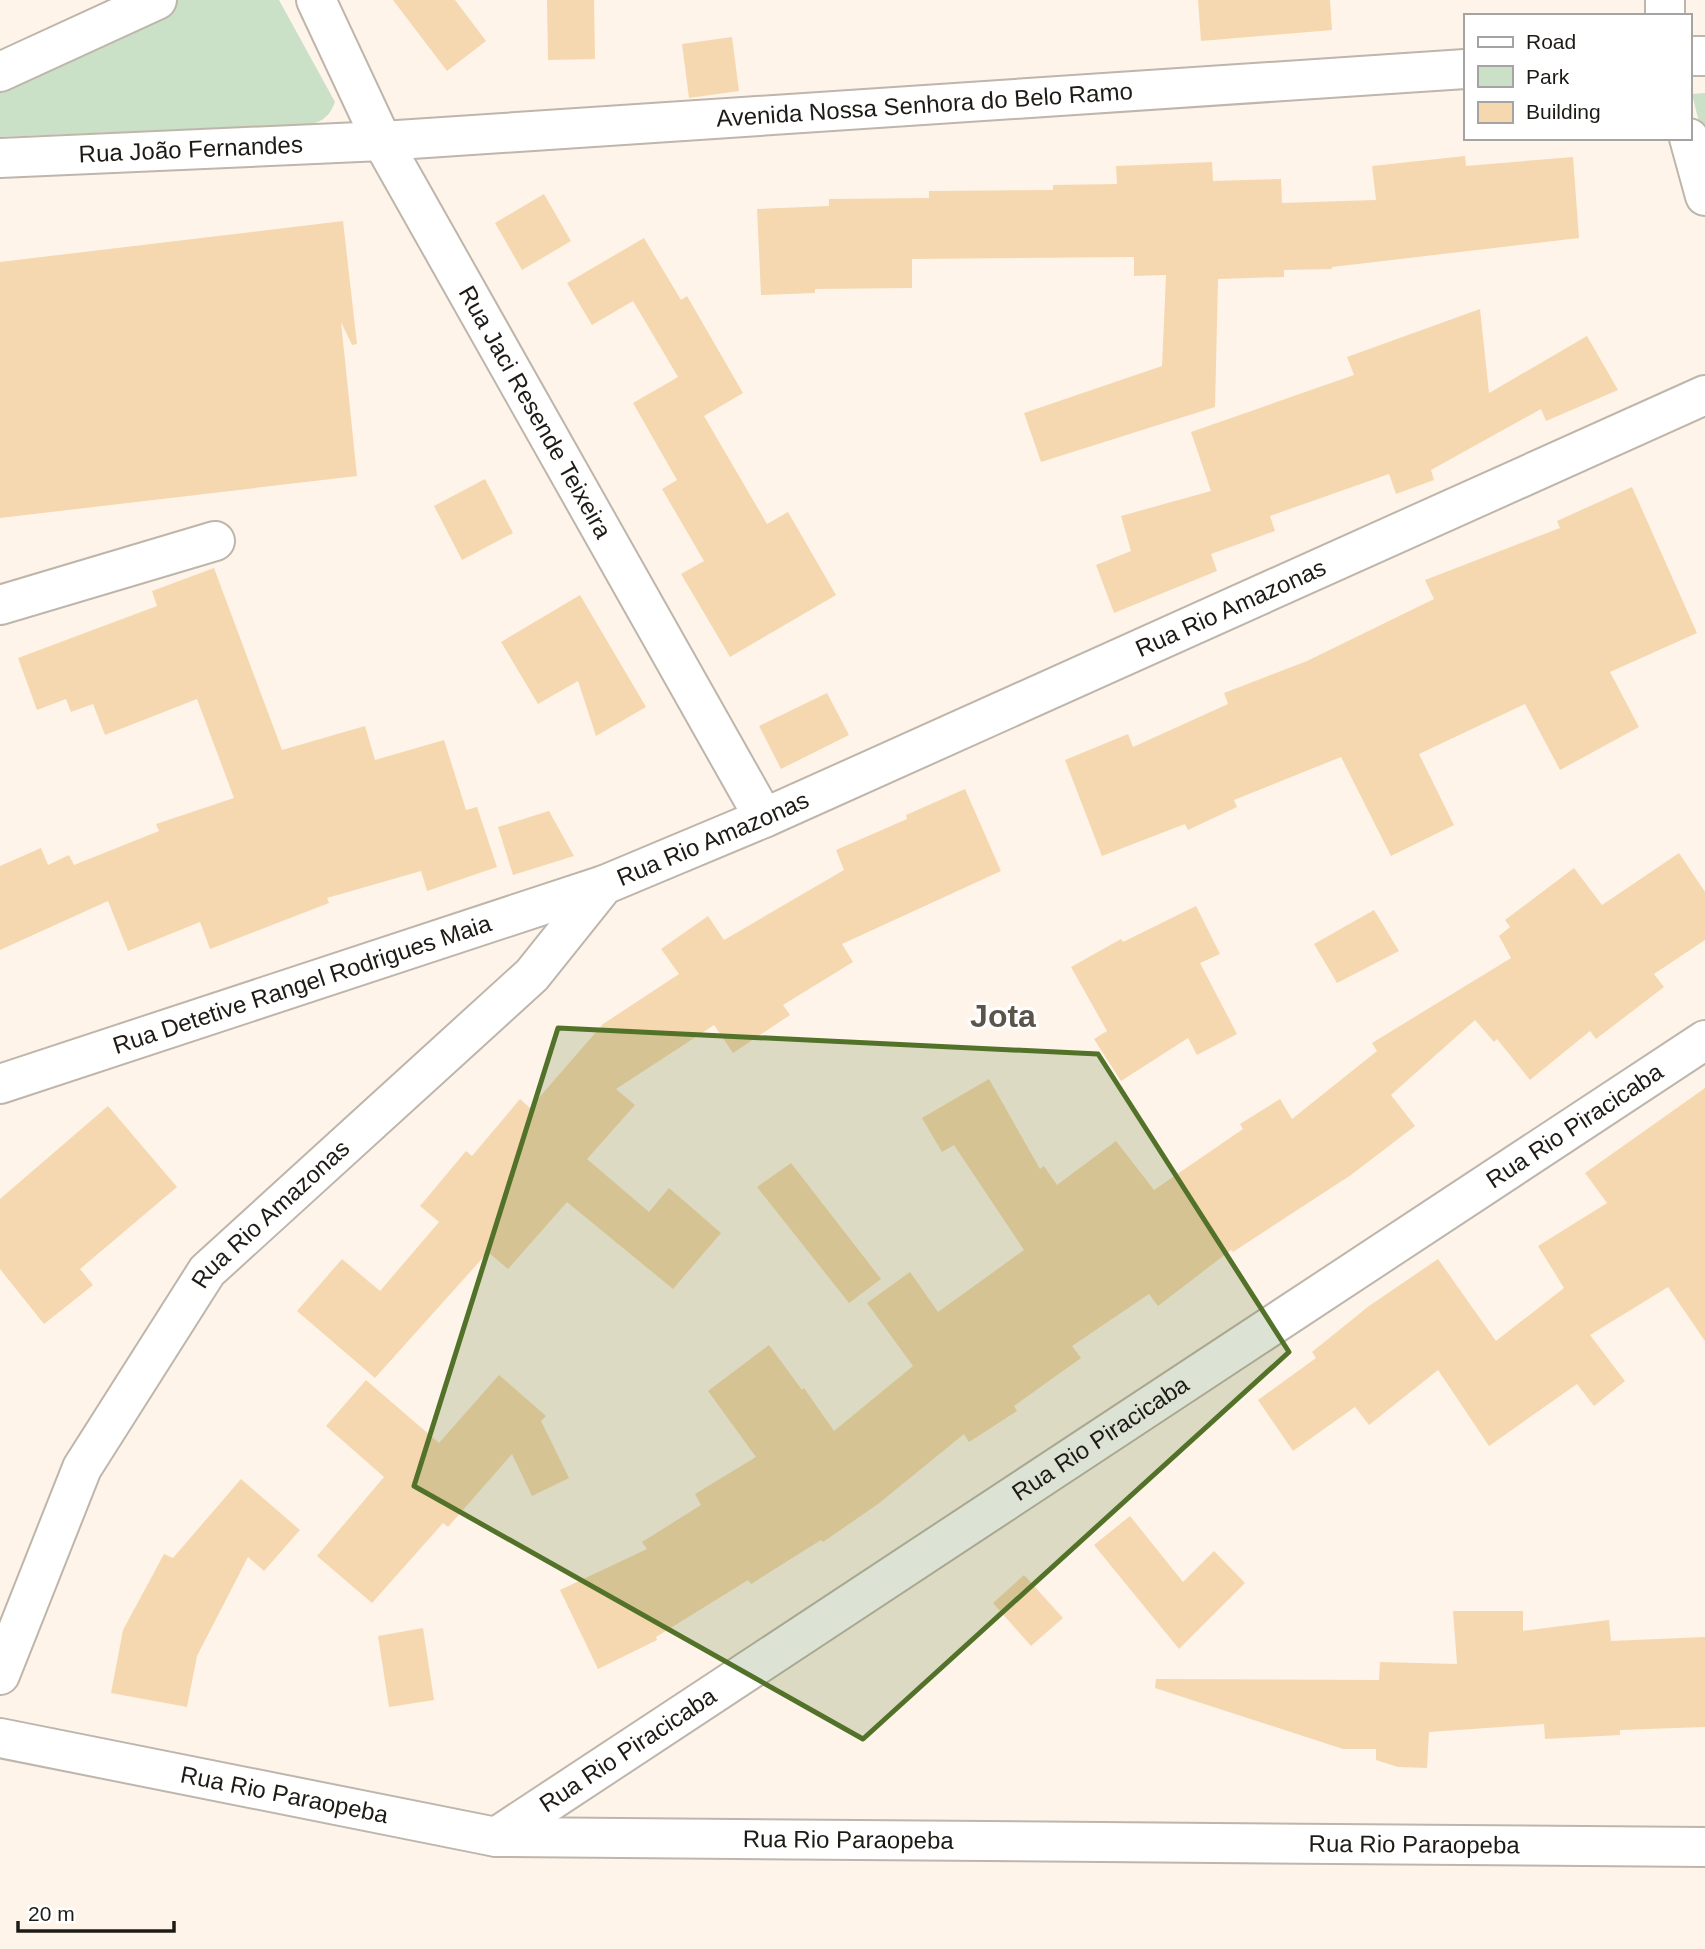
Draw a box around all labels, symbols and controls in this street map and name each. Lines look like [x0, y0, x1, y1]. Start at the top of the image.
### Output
legend [1464, 14, 1691, 140]
text: Road [1526, 30, 1576, 53]
text: Park [1526, 65, 1570, 88]
street label: Avenida Nossa Senhora do Belo Ramo [715, 77, 1134, 132]
text: Building [1526, 100, 1601, 123]
street label: Rua João Fernandes [78, 131, 303, 167]
street label: Rua Jaci Resende Teixeira [454, 281, 618, 543]
street label: Rua Rio Amazonas [1131, 553, 1330, 662]
street label: Rua Rio Amazonas [613, 786, 813, 891]
street label: Rua Detetive Rangel Rodrigues Maia [109, 909, 495, 1059]
district label: Jota [970, 998, 1036, 1034]
street label: Rua Rio Piracicaba [1481, 1057, 1668, 1193]
street label: Rua Rio Amazonas [186, 1134, 355, 1293]
street label: Rua Rio Piracicaba [1007, 1370, 1194, 1506]
street label: Rua Rio Piracicaba [534, 1681, 721, 1817]
street label: Rua Rio Paraopeba [178, 1760, 391, 1828]
street label: Rua Rio Paraopeba [743, 1825, 954, 1854]
street label: Rua Rio Paraopeba [1309, 1830, 1520, 1858]
scale bar [18, 1890, 173, 1934]
text: 20 m [28, 1902, 75, 1925]

